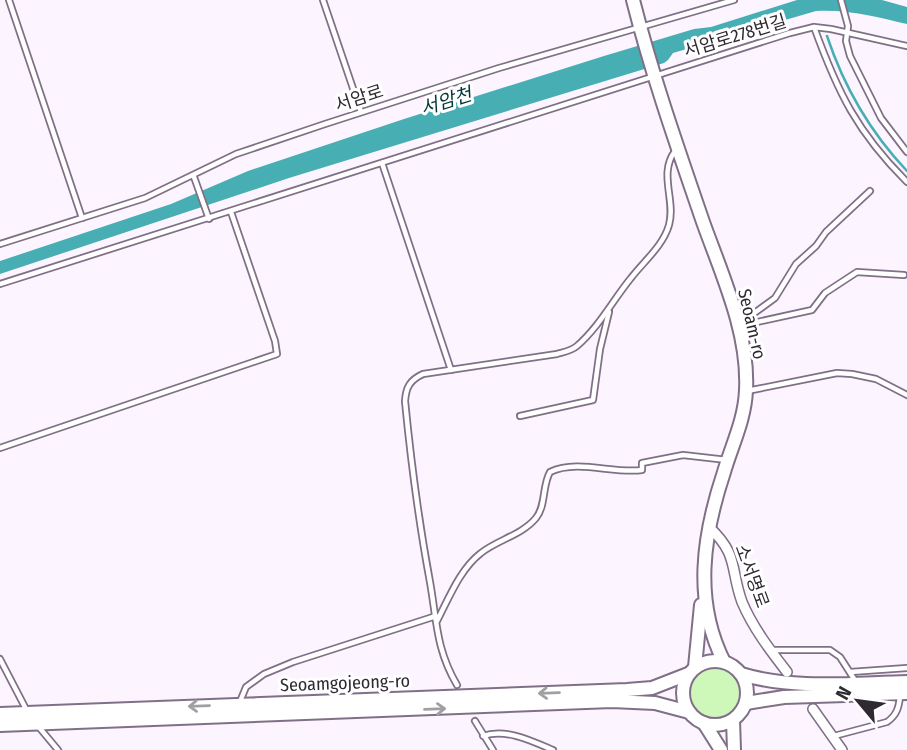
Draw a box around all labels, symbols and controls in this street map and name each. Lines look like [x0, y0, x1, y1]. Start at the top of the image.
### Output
street label: 서암로278번길 [681, 10, 789, 62]
street label: 서암로 [332, 80, 386, 116]
water label: 서암천 [418, 82, 476, 120]
street label: Seoam-ro [733, 287, 771, 361]
street label: 소서명로 [730, 541, 774, 611]
north arrow [823, 666, 893, 736]
street label: Seoamgojeong-ro [280, 670, 410, 696]
text: N [831, 682, 856, 704]
one-way arrow [538, 686, 561, 699]
one-way arrow [188, 700, 211, 713]
one-way arrow [424, 702, 447, 715]

